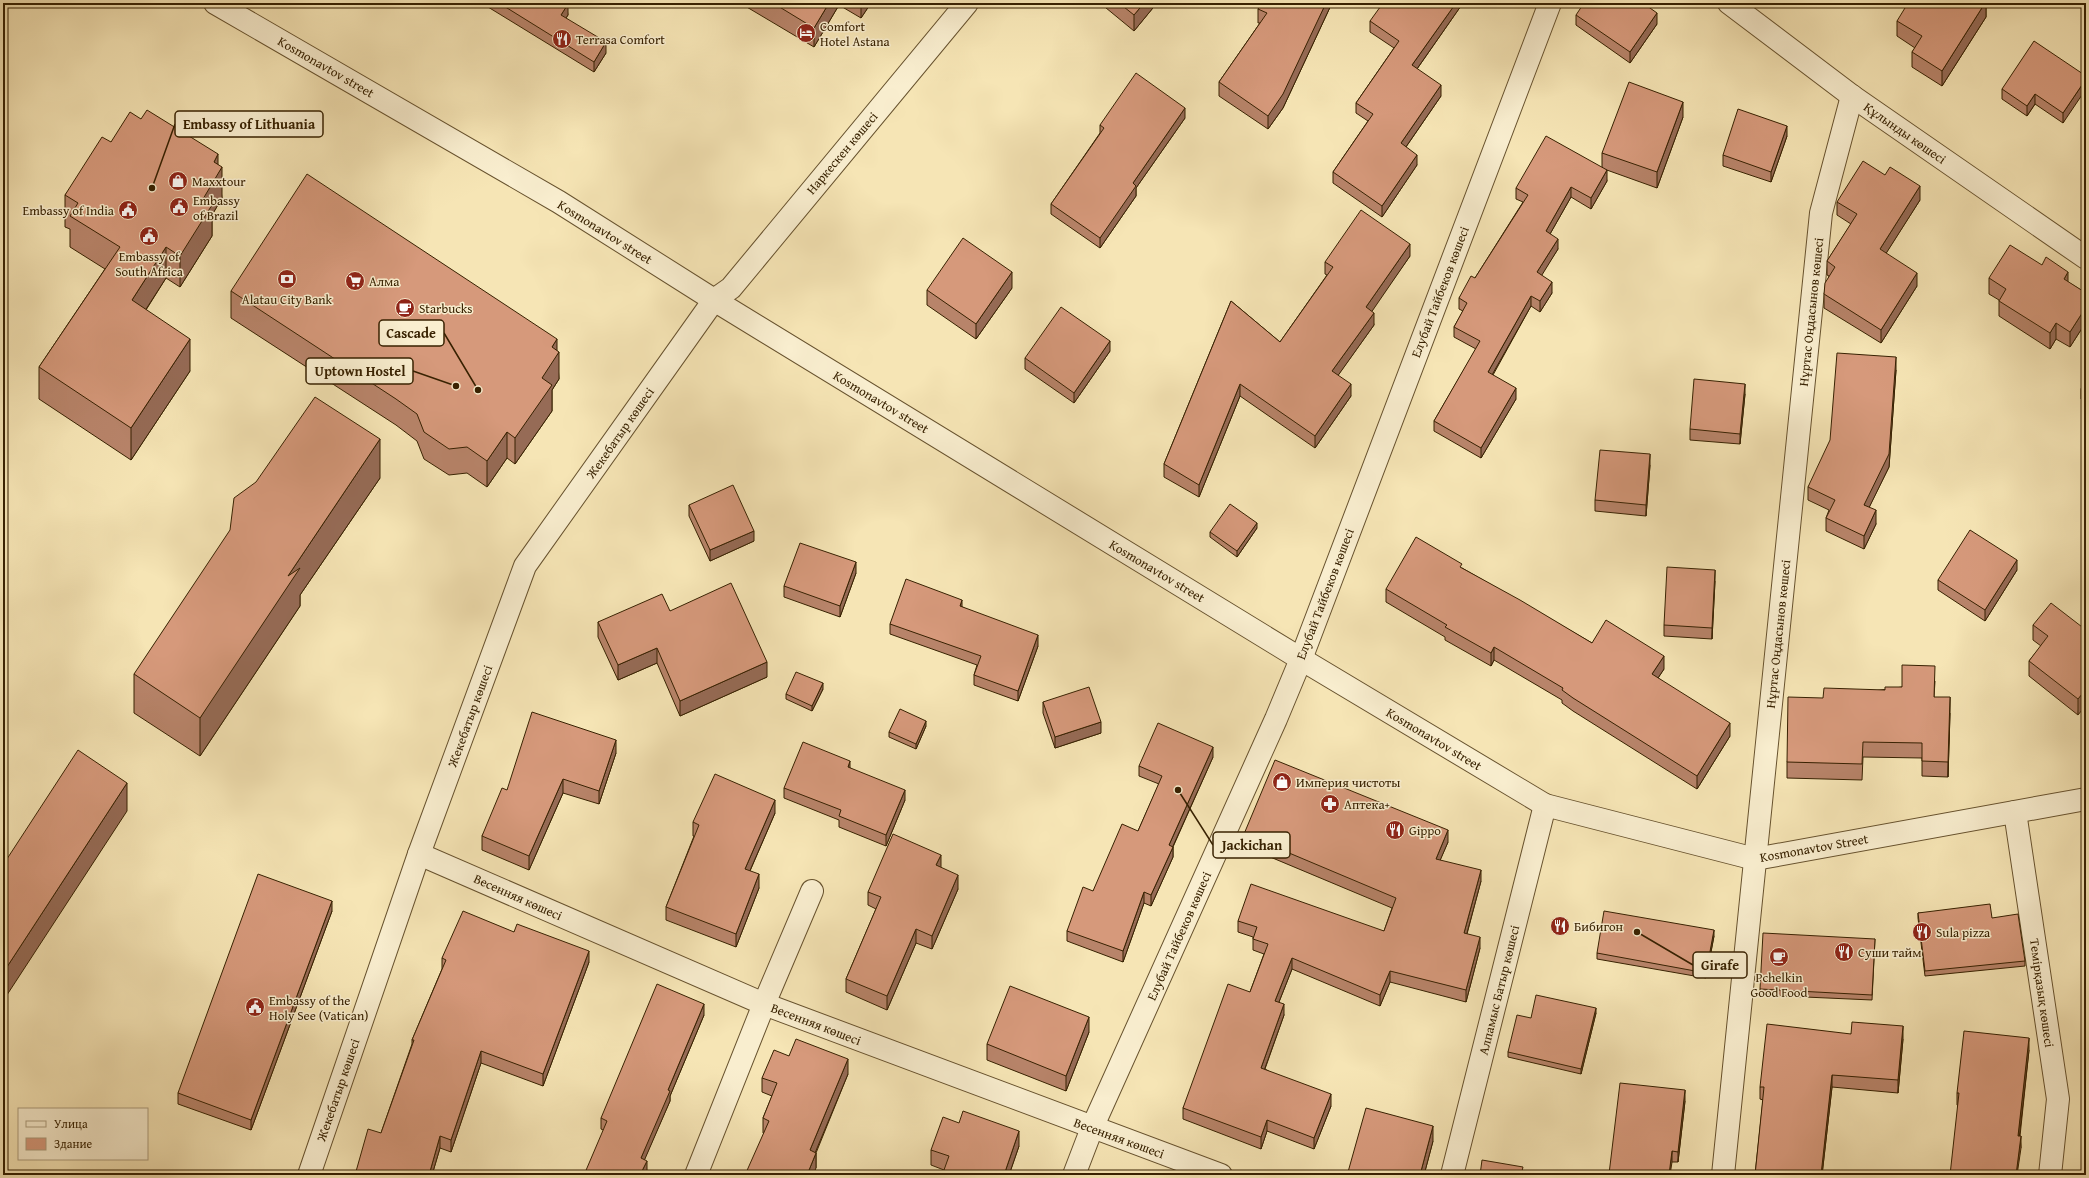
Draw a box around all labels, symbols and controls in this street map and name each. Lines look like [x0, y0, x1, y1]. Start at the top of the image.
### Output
place label: Comfort Hotel Astana [820, 17, 891, 51]
hotel icon: Comfort Hotel Astana [795, 22, 817, 44]
restaurant icon: Terrasa Comfort [551, 28, 573, 50]
place label: Terrasa Comfort [576, 30, 665, 49]
street label: Kosmonavtov street [274, 32, 378, 103]
street label: Құлынды көшесі [1860, 97, 1950, 169]
street label: Наркескен көшесі [802, 107, 882, 198]
callout: Embassy of Lithuania [175, 111, 323, 137]
text: Embassy of Lithuania [183, 114, 316, 134]
shop icon: Maxxtour [167, 170, 189, 192]
place label: Maxxtour [192, 172, 246, 191]
place label: Embassy of Brazil [193, 191, 240, 225]
street label: Kosmonavtov street [554, 195, 656, 269]
public building icon: Embassy of Brazil [168, 196, 190, 218]
public building icon: Embassy of India [117, 199, 139, 221]
place label: Embassy of India [23, 201, 115, 220]
street label: Елубай Тайбеков көшесі [1406, 223, 1474, 360]
public building icon: Embassy of South Africa [138, 225, 160, 247]
street label: Нұртас Оңдасынов көшесі [1794, 236, 1828, 387]
place label: Embassy of South Africa [115, 247, 184, 281]
bank icon: Alatau City Bank [276, 268, 298, 290]
supermarket icon: Алма [344, 270, 366, 292]
place label: Алма [369, 272, 400, 291]
place label: Alatau City Bank [242, 290, 333, 309]
cafe icon: Starbucks [394, 297, 416, 319]
place label: Starbucks [419, 299, 473, 318]
callout: Cascade [379, 320, 444, 346]
text: Cascade [386, 323, 436, 343]
callout: Uptown Hostel [306, 358, 413, 384]
text: Uptown Hostel [314, 361, 406, 381]
street label: Kosmonavtov street [830, 366, 933, 438]
street label: Жекебатыр көшесі [581, 383, 659, 483]
street label: Елубай Тайбеков көшесі [1291, 525, 1359, 662]
street label: Kosmonavtov street [1106, 535, 1209, 607]
street label: Нұртас Оңдасынов көшесі [1761, 558, 1795, 709]
street label: Жекебатыр көшесі [442, 662, 497, 771]
street label: Kosmonavtov street [1383, 703, 1486, 775]
shop icon: Империя чистоты [1271, 771, 1293, 793]
place label: Империя чистоты [1296, 773, 1400, 792]
pharmacy icon: Аптека+ [1319, 793, 1341, 815]
place label: Аптека+ [1344, 795, 1391, 814]
restaurant icon: Gippo [1384, 819, 1406, 841]
place label: Gippo [1409, 821, 1441, 840]
street label: Kosmonavtov Street [1758, 829, 1870, 867]
callout: Jackichan [1213, 832, 1290, 858]
text: Jackichan [1220, 835, 1283, 855]
street label: Елубай Тайбеков көшесі [1142, 868, 1216, 1003]
street label: Весенняя көшесі [471, 869, 566, 925]
restaurant icon: Бибигон [1549, 915, 1571, 937]
place label: Бибигон [1574, 917, 1624, 936]
restaurant icon: Sula pizza [1911, 921, 1933, 943]
street label: Алпамыс Батыр көшесі [1474, 923, 1524, 1057]
place label: Sula pizza [1936, 923, 1991, 942]
street label: Темірқазық көшесі [2025, 937, 2059, 1049]
restaurant icon: Суши тайм [1833, 941, 1855, 963]
place label: Суши тайм [1858, 943, 1922, 962]
cafe icon: Pchelkin Good Food [1768, 946, 1790, 968]
callout: Girafe [1693, 952, 1747, 978]
text: Girafe [1701, 955, 1739, 975]
place label: Pchelkin Good Food [1751, 968, 1807, 1002]
place label: Embassy of the Holy See (Vatican) [269, 991, 368, 1025]
public building icon: Embassy of the Holy See (Vatican) [244, 996, 266, 1018]
street label: Весенняя көшесі [768, 998, 864, 1050]
street label: Жекебатыр көшесі [311, 1036, 365, 1145]
legend [18, 1108, 148, 1160]
street label: Весенняя көшесі [1071, 1113, 1167, 1163]
text: Улица [54, 1115, 88, 1132]
text: Здание [54, 1135, 93, 1152]

